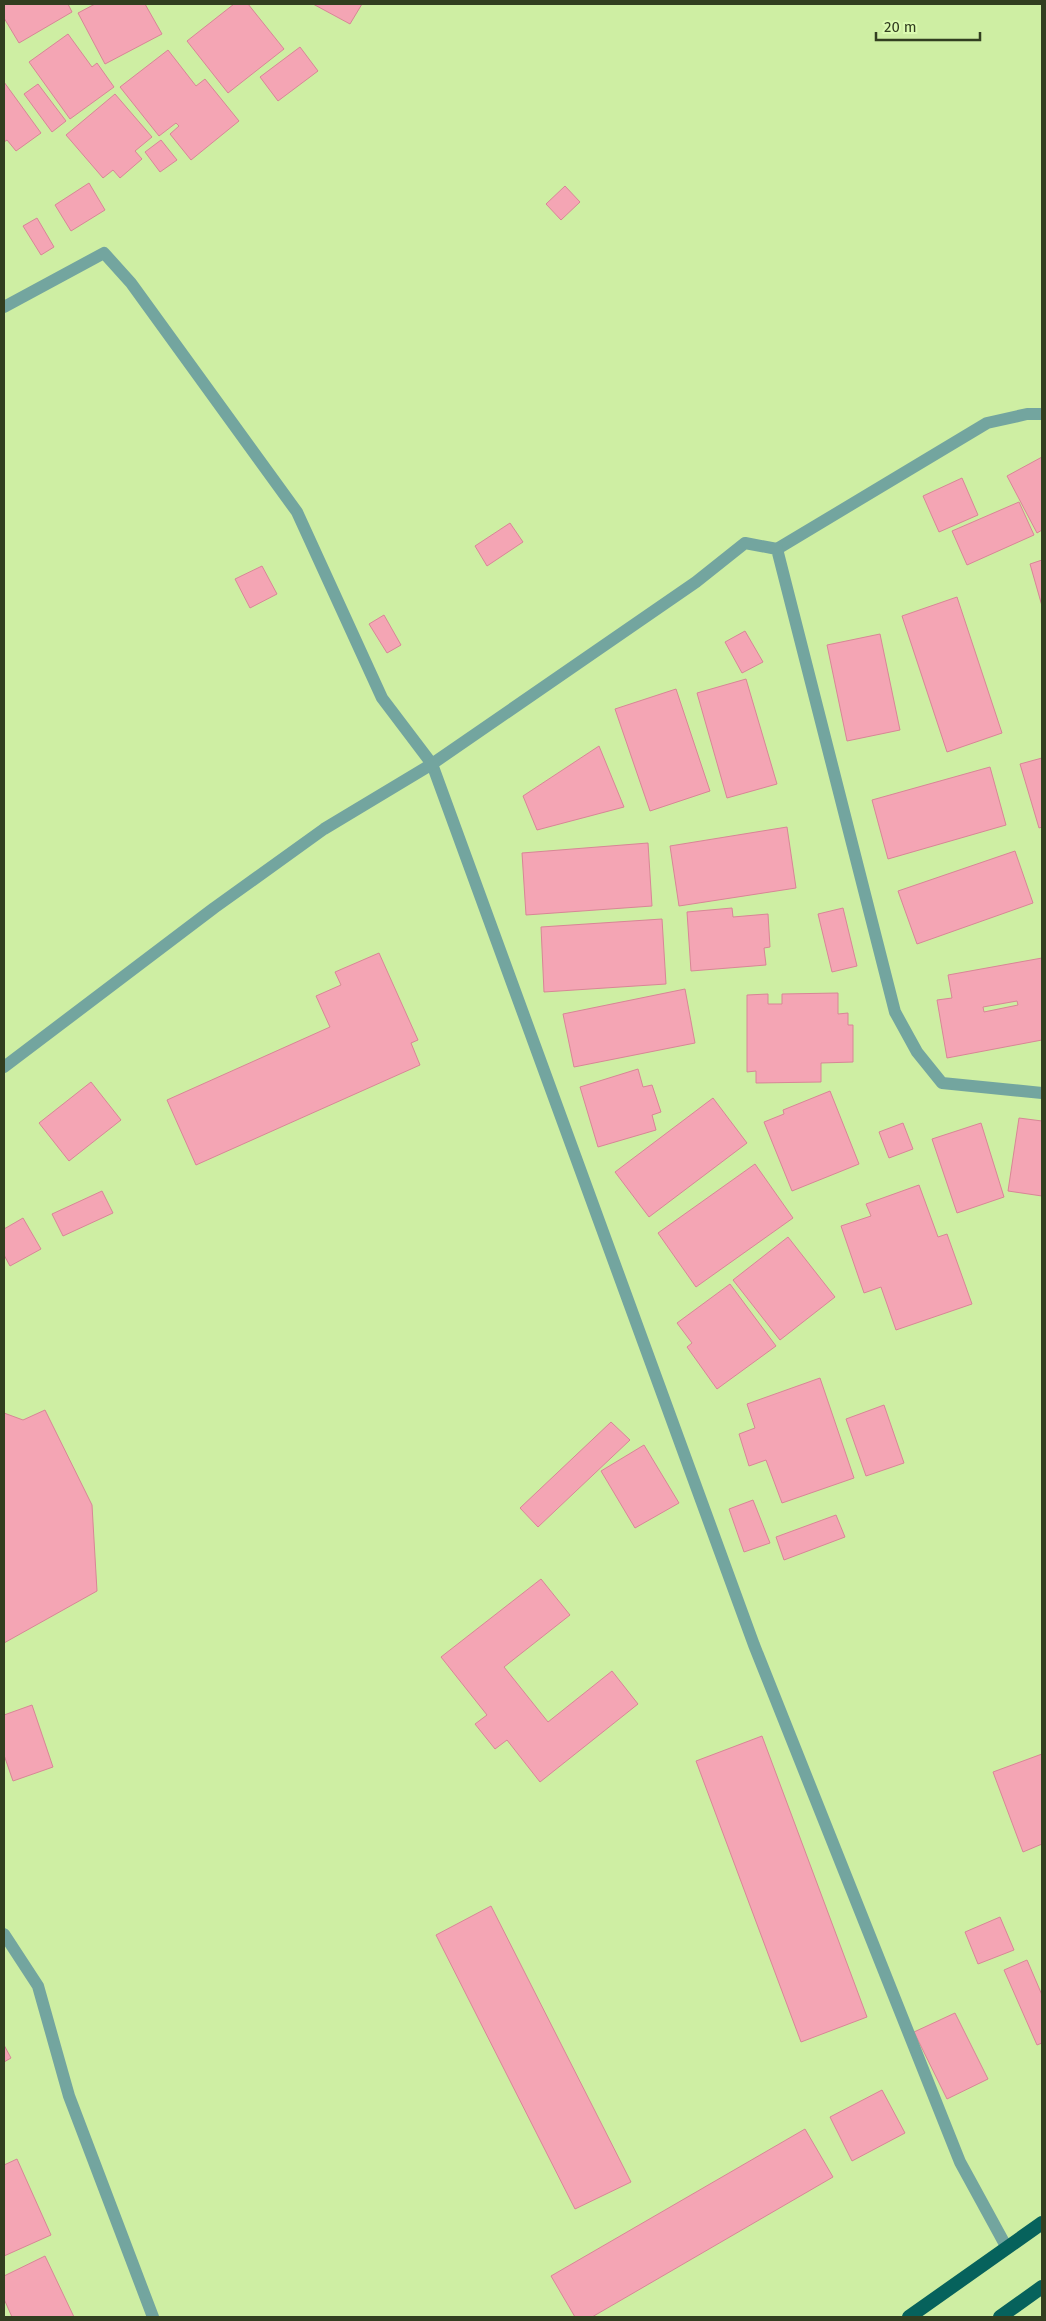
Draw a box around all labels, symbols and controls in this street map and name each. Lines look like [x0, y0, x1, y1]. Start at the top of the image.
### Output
scale bar [876, 10, 980, 42]
text: 20 m [884, 18, 917, 36]

